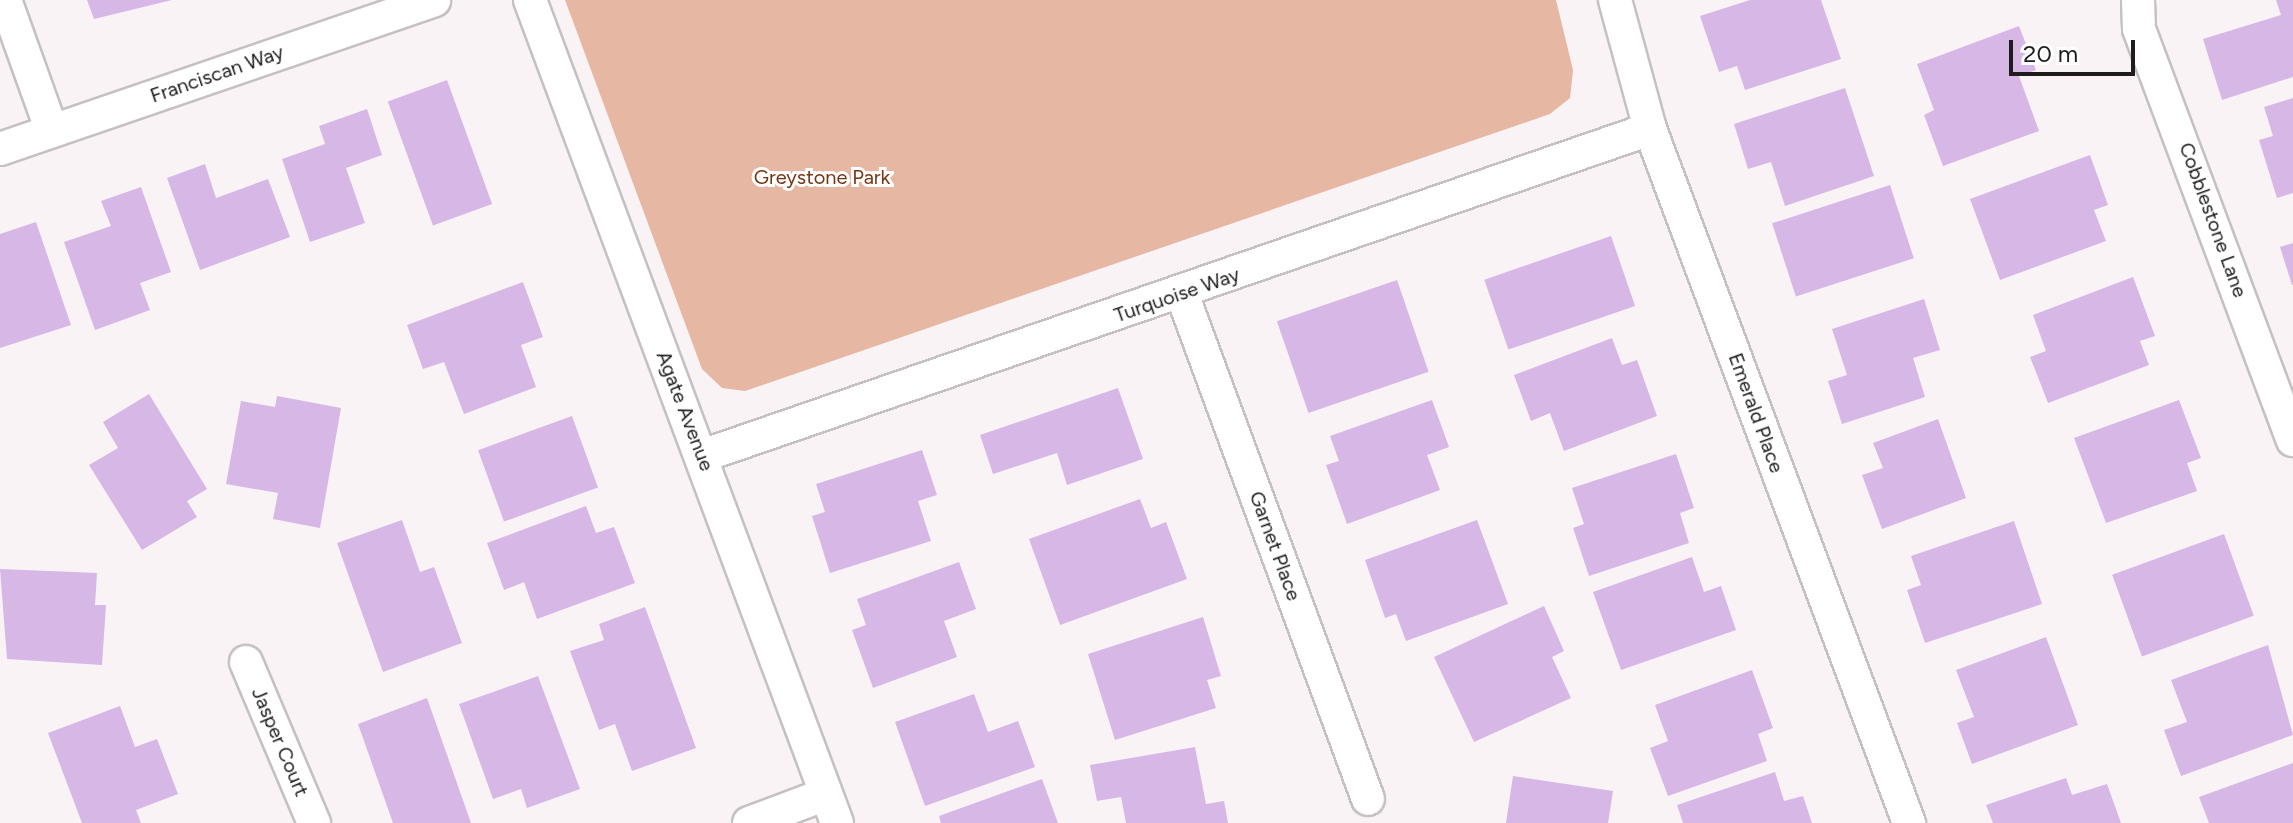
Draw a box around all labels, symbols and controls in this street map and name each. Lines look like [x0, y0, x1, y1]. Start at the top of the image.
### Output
scale bar [2013, 24, 2139, 74]
text: 20 m [2023, 39, 2078, 68]
street label: Franciscan Way [147, 40, 287, 108]
street label: Cobblestone Lane [2174, 139, 2252, 301]
park label: Greystone Park [754, 165, 890, 189]
street label: Turquoise Way [1111, 262, 1243, 328]
street label: Agate Avenue [651, 348, 719, 474]
street label: Emerald Place [1723, 350, 1789, 476]
street label: Garnet Place [1244, 488, 1306, 604]
street label: Jasper Court [246, 684, 314, 800]

